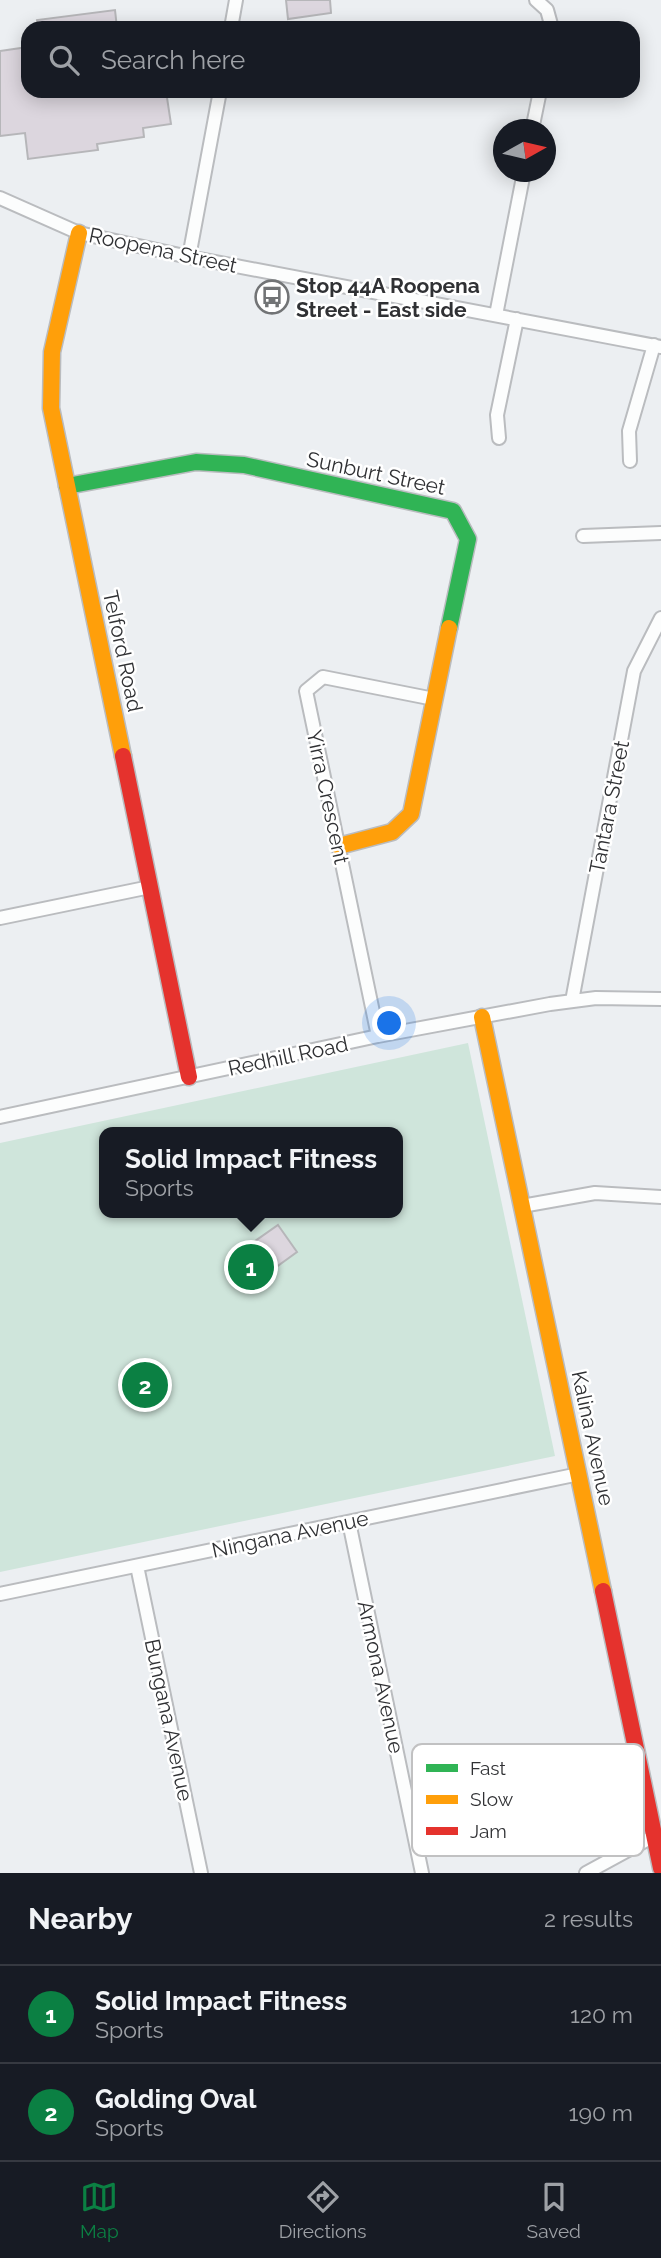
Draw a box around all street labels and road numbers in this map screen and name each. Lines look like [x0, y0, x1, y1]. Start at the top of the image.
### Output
street label: Roopena Street [87, 222, 239, 278]
street label: Sunburt Street [305, 446, 447, 500]
street label: Telford Road [98, 588, 148, 714]
street label: Yirra Crescent [302, 728, 354, 866]
street label: Tantara Street [584, 738, 634, 876]
street label: Redhill Road [226, 1031, 350, 1081]
street label: Kalina Avenue [566, 1368, 620, 1508]
street label: Ningana Avenue [209, 1505, 371, 1563]
street label: Armona Avenue [353, 1598, 409, 1756]
street label: Bungana Avenue [140, 1637, 198, 1803]

